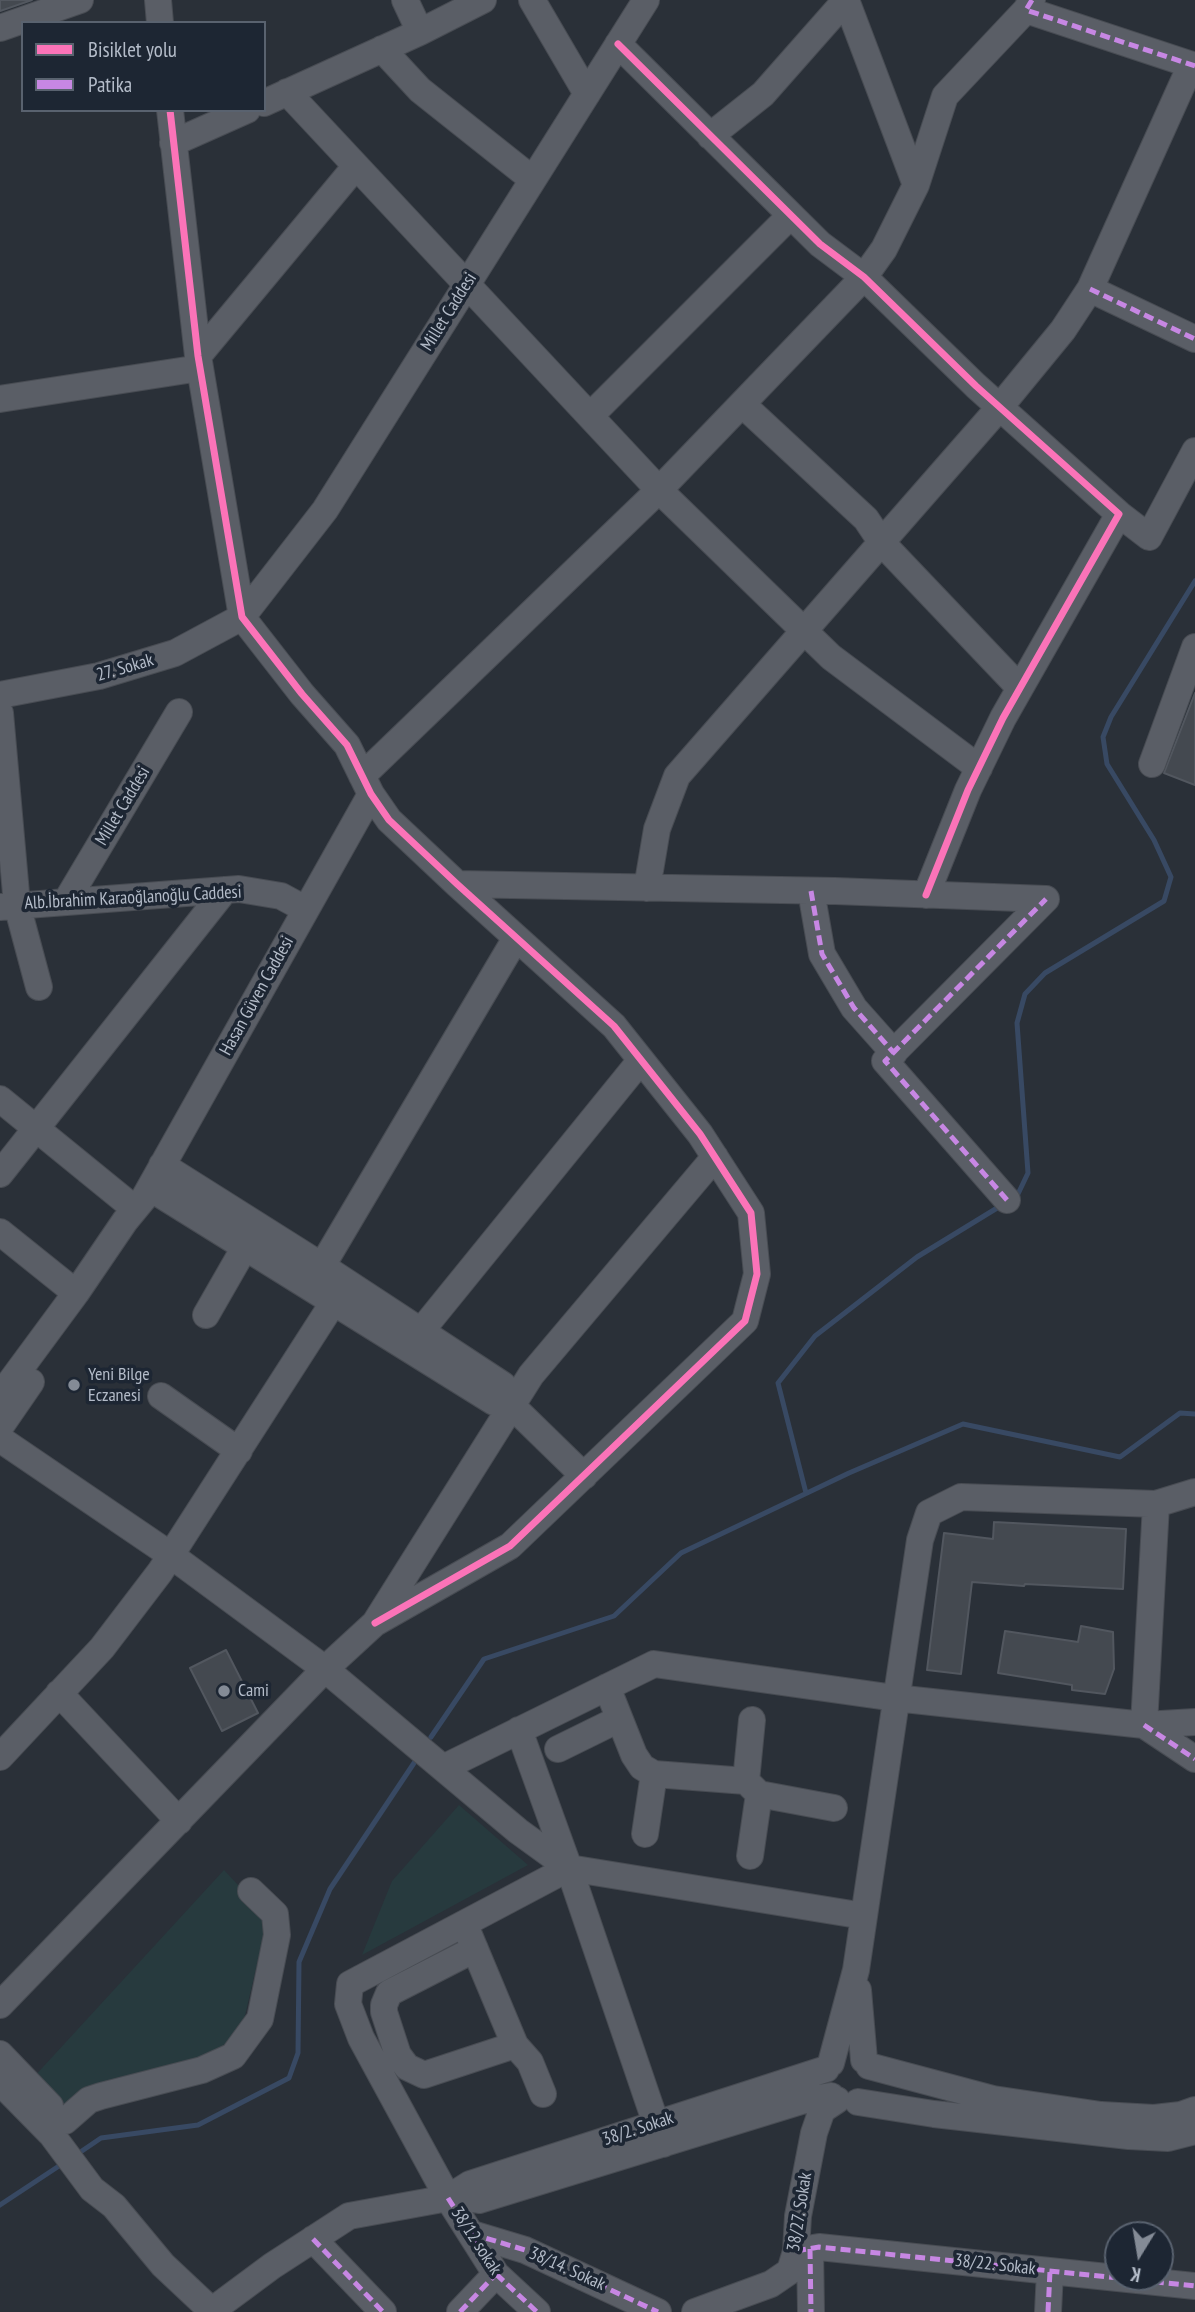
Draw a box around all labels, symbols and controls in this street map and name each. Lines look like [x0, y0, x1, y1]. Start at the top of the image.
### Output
legend [21, 21, 266, 112]
text: Bisiklet yolu [88, 36, 177, 63]
text: Patika [88, 71, 132, 98]
street label: Millet Caddesi [416, 269, 482, 355]
street label: 27. Sokak [94, 650, 156, 686]
street label: Millet Caddesi [91, 763, 155, 849]
street label: Alb.İbrahim Karaoğlanoğlu Caddesi [24, 882, 242, 914]
street label: Hasan Güven Caddesi [215, 933, 299, 1059]
place label: Yeni Bilge Eczanesi [88, 1364, 150, 1406]
marker: Yeni Bilge Eczanesi [66, 1377, 82, 1393]
place label: Cami [238, 1680, 269, 1702]
marker: Cami [216, 1683, 232, 1699]
street label: 38/2. Sokak [600, 2107, 676, 2151]
street label: 38/27. Sokak [783, 2171, 817, 2253]
street label: 38/12 sokak [446, 2203, 506, 2279]
north arrow [1104, 2221, 1174, 2291]
street label: 38/14. Sokak [525, 2243, 609, 2295]
street label: 38/22. Sokak [953, 2250, 1037, 2280]
text: K [1128, 2262, 1143, 2287]

